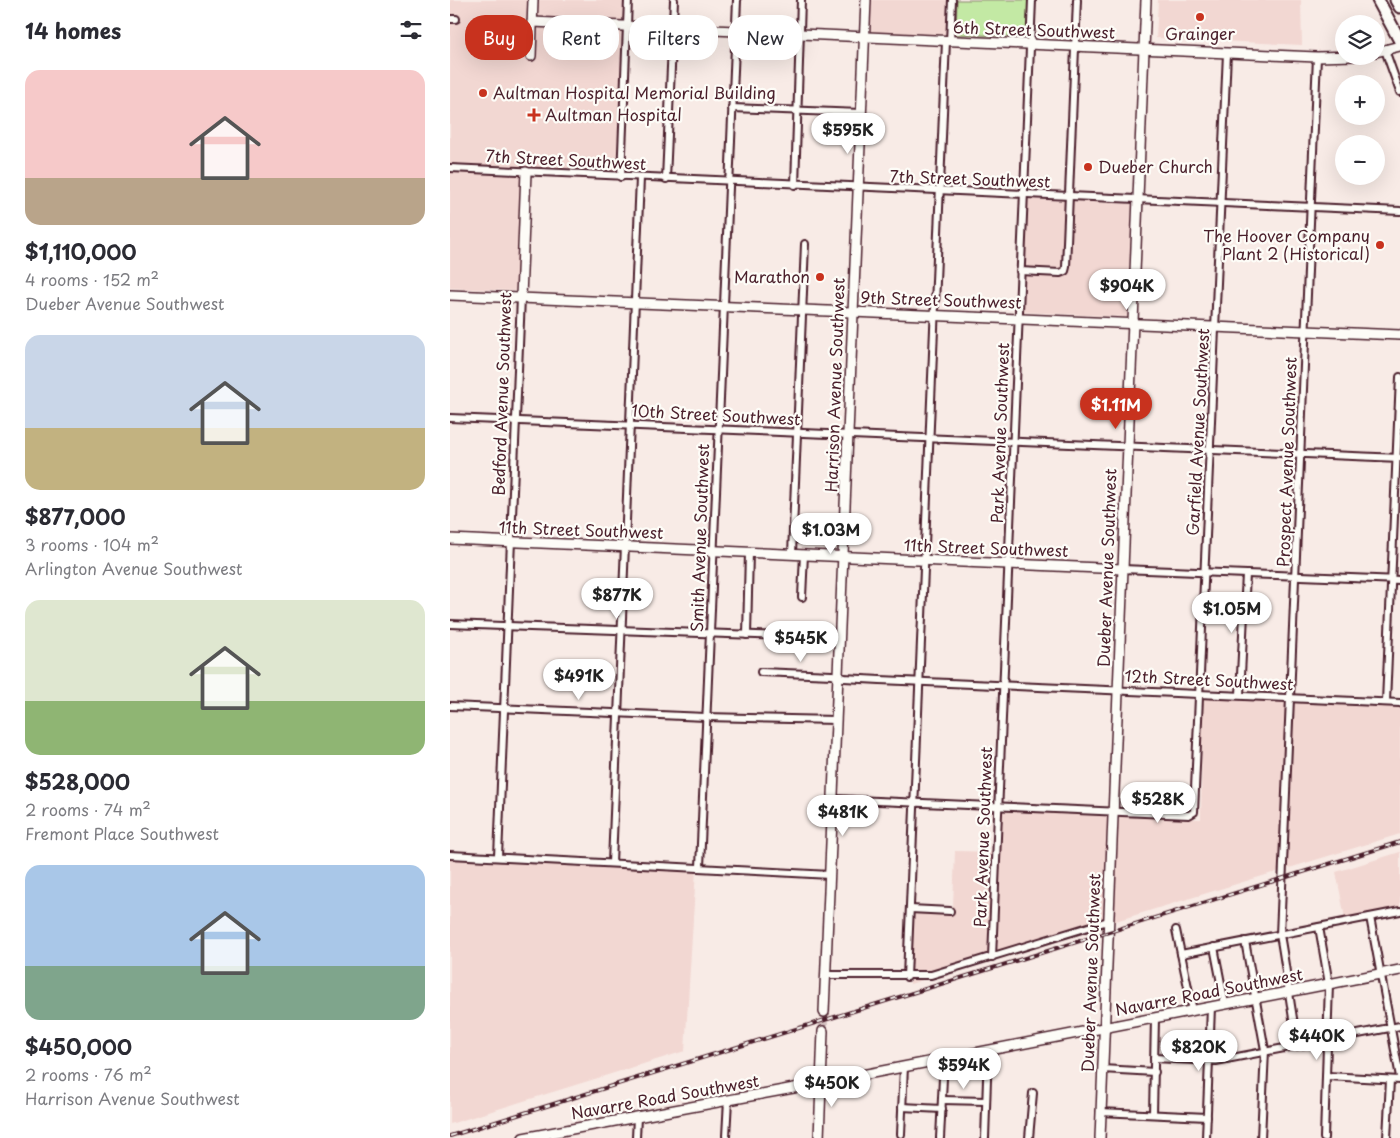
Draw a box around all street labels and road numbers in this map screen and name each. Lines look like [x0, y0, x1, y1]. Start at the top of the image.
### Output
street label: 6th Street Southwest [953, 14, 1115, 44]
street label: 7th Street Southwest [485, 143, 647, 175]
street label: 7th Street Southwest [889, 163, 1051, 193]
street label: Harrison Avenue Southwest [818, 277, 850, 493]
street label: 9th Street Southwest [860, 284, 1022, 314]
street label: Bedford Avenue Southwest [485, 292, 517, 496]
street label: Garfield Avenue Southwest [1180, 328, 1214, 536]
street label: Park Avenue Southwest [984, 342, 1014, 524]
street label: Prospect Avenue Southwest [1270, 356, 1302, 568]
street label: 10th Street Southwest [631, 398, 801, 430]
street label: Smith Avenue Southwest [684, 443, 714, 633]
street label: Dueber Avenue Southwest [1091, 468, 1121, 668]
street label: 11th Street Southwest [498, 514, 664, 544]
street label: 11th Street Southwest [903, 532, 1069, 562]
street label: 12th Street Southwest [1124, 663, 1294, 695]
street label: Park Avenue Southwest [967, 746, 997, 928]
street label: Dueber Avenue Southwest [1075, 873, 1105, 1073]
street label: Navarre Road Southwest [1113, 961, 1305, 1021]
street label: Navarre Road Southwest [569, 1068, 761, 1124]

